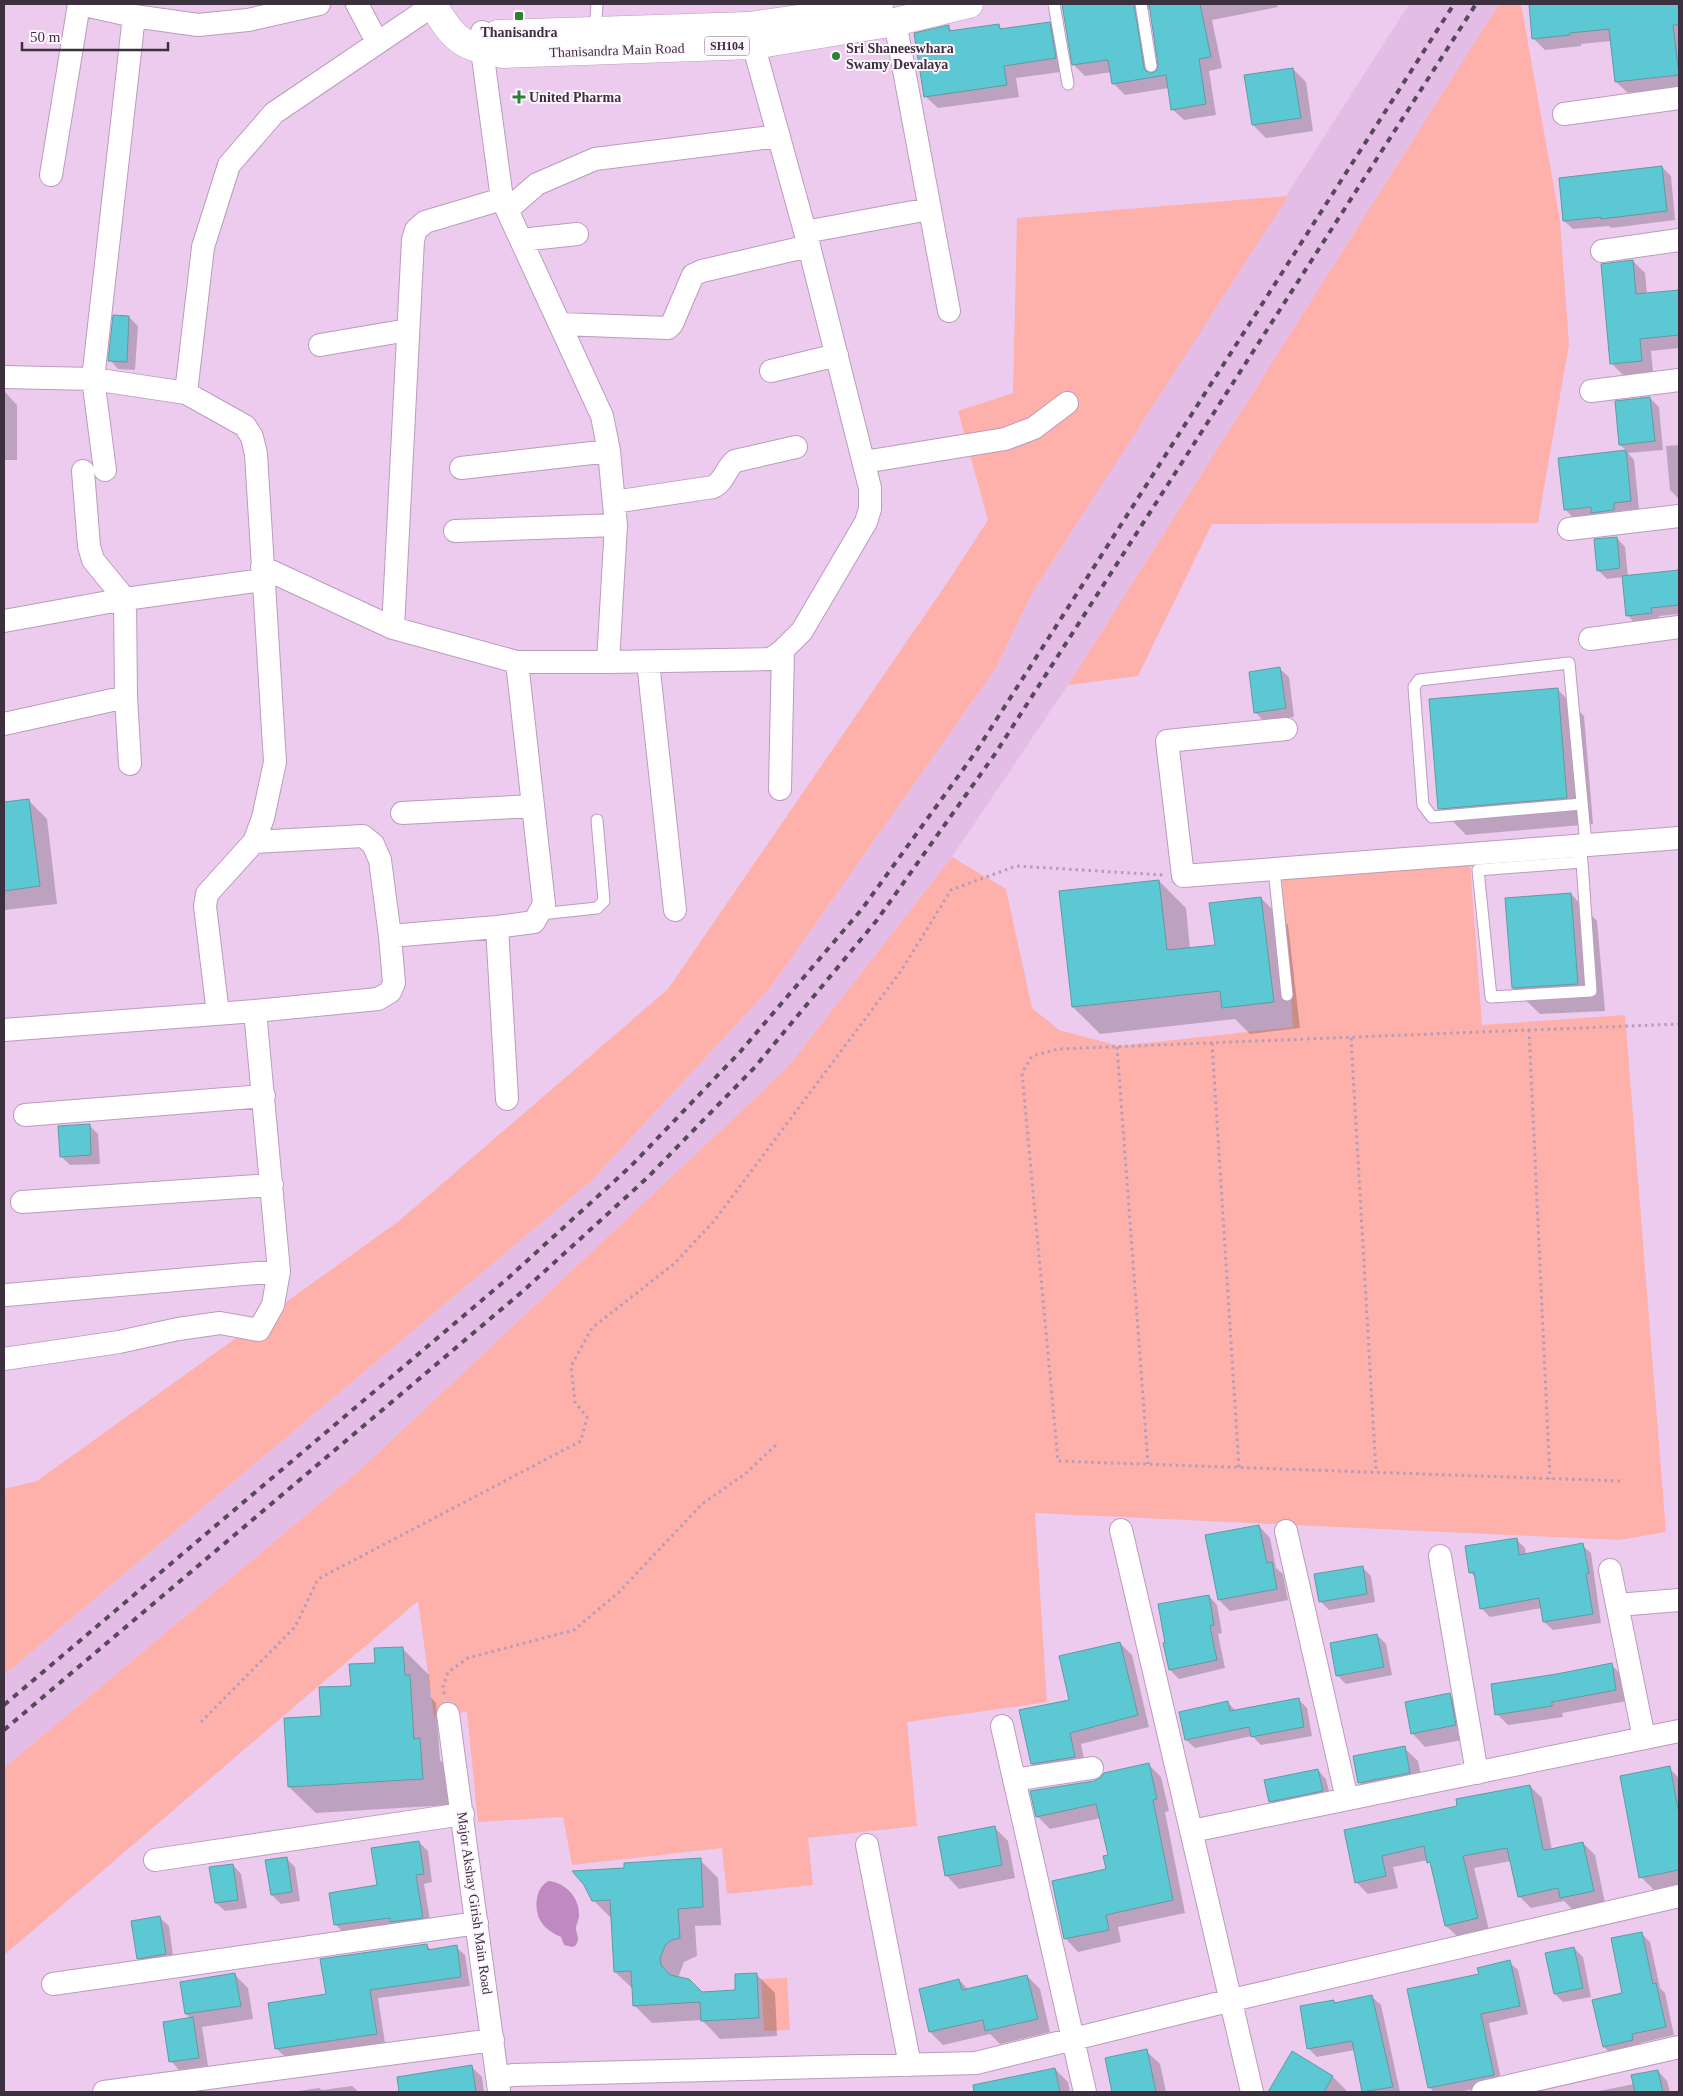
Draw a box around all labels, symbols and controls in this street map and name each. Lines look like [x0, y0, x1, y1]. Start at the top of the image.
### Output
marker: Thanisandra [513, 10, 525, 22]
scale bar [22, 20, 169, 52]
place label: Thanisandra [480, 25, 558, 40]
text: 50 m [30, 29, 61, 45]
road number: SH104 [704, 36, 750, 56]
street label: Thanisandra Main Road [549, 41, 685, 60]
place label: Sri Shaneeswhara Swamy Devalaya [846, 41, 954, 72]
marker: Sri Shaneeswhara Swamy Devalaya [830, 50, 842, 62]
place label: United Pharma [529, 90, 621, 105]
marker: United Pharma [513, 91, 525, 103]
street label: Major Akshay Girish Main Road [454, 1811, 495, 1995]

